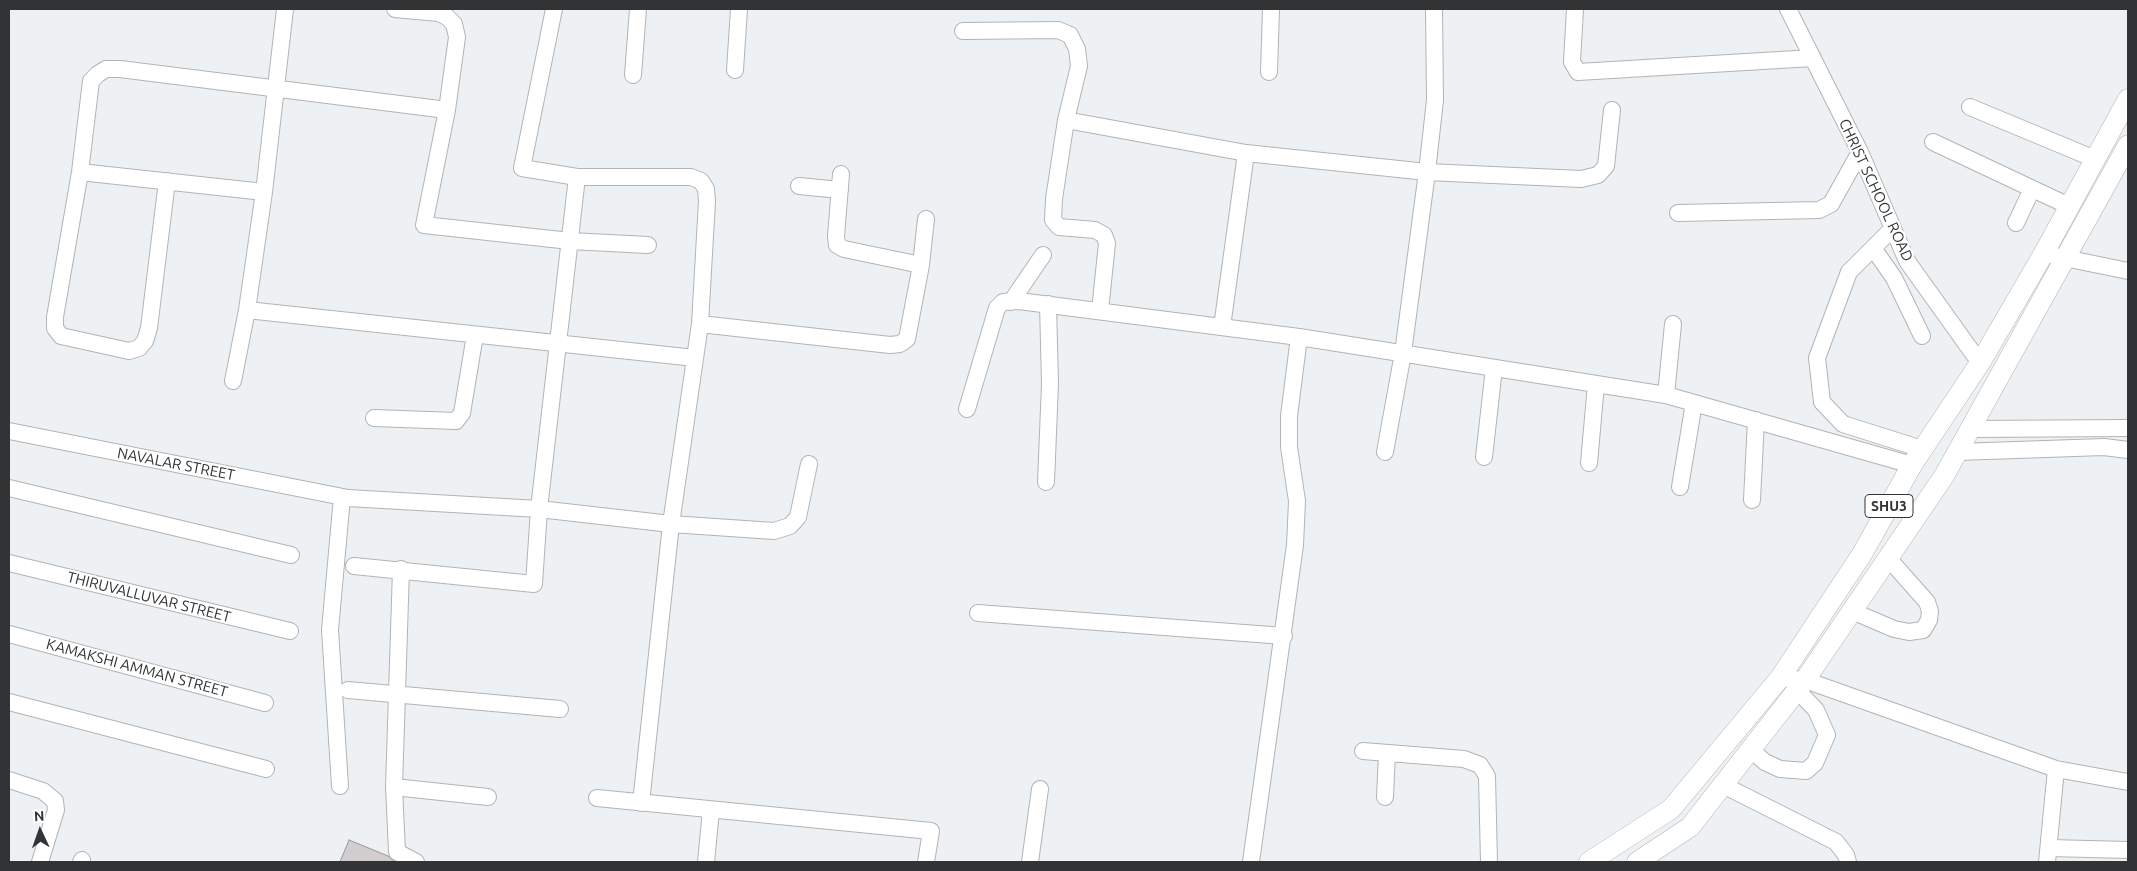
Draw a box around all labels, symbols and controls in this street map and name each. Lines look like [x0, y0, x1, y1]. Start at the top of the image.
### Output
street label: CHRIST SCHOOL ROAD [1835, 116, 1917, 264]
street label: NAVALAR STREET [116, 444, 236, 484]
road number: SHU3 [1865, 494, 1913, 518]
street label: THIRUVALLUVAR STREET [65, 568, 233, 626]
street label: KAMAKSHI AMMAN STREET [44, 635, 230, 701]
north arrow [15, 806, 65, 856]
text: N [34, 808, 45, 824]

